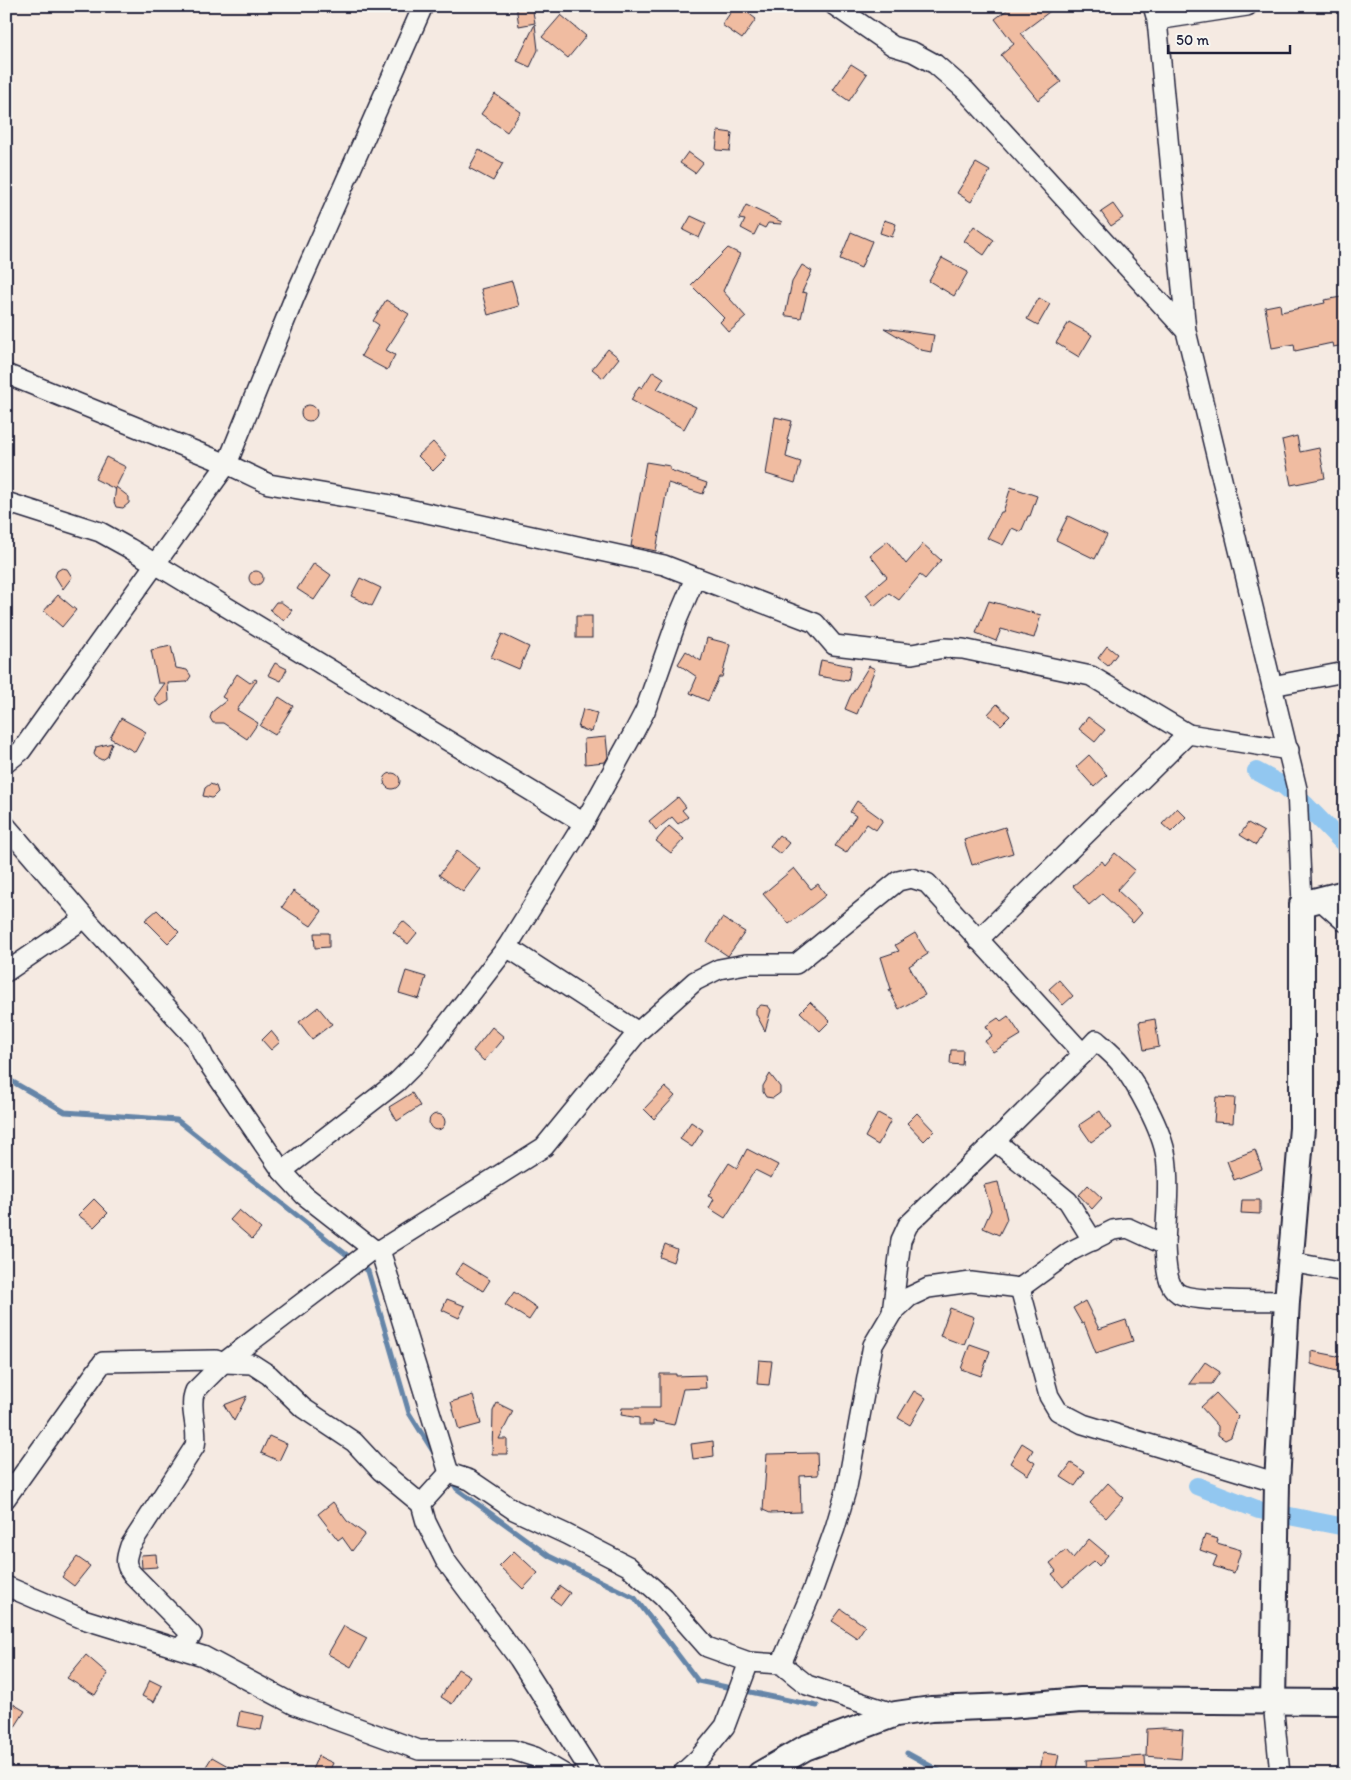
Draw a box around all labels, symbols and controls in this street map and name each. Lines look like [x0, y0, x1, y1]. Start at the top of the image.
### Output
scale bar [1168, 22, 1291, 54]
text: 50 m [1176, 31, 1209, 49]

